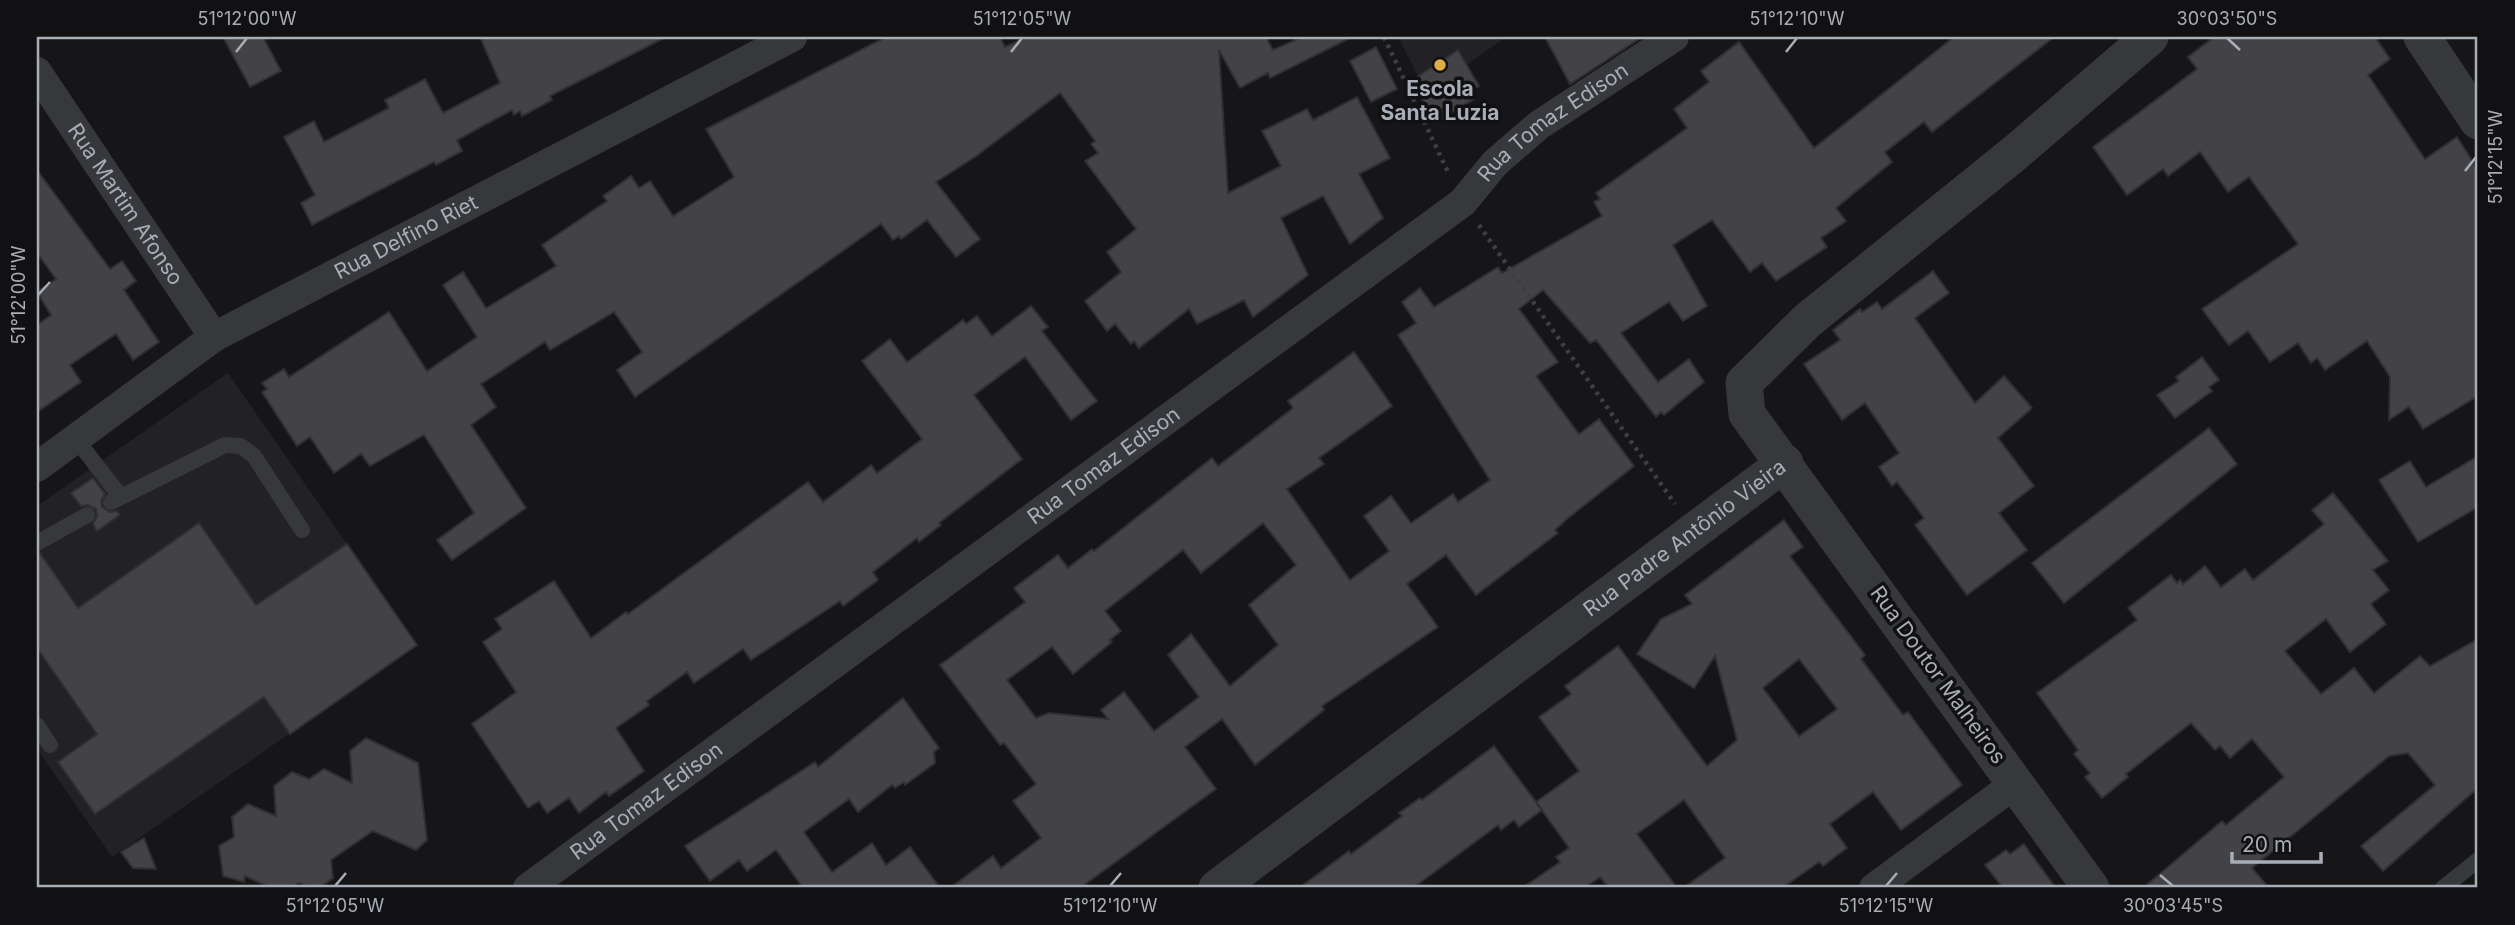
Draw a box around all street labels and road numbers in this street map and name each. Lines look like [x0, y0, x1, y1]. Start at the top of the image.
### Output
street label: Rua Tomaz Edison [1472, 57, 1633, 186]
street label: Rua Martim Afonso [63, 118, 189, 290]
street label: Rua Delfino Riet [330, 189, 482, 284]
street label: Rua Tomaz Edison [1022, 401, 1184, 529]
street label: Rua Padre Antônio Vieira [1578, 454, 1790, 622]
street label: Rua Doutor Malheiros [1865, 581, 2011, 768]
street label: Rua Tomaz Edison [565, 737, 727, 865]

